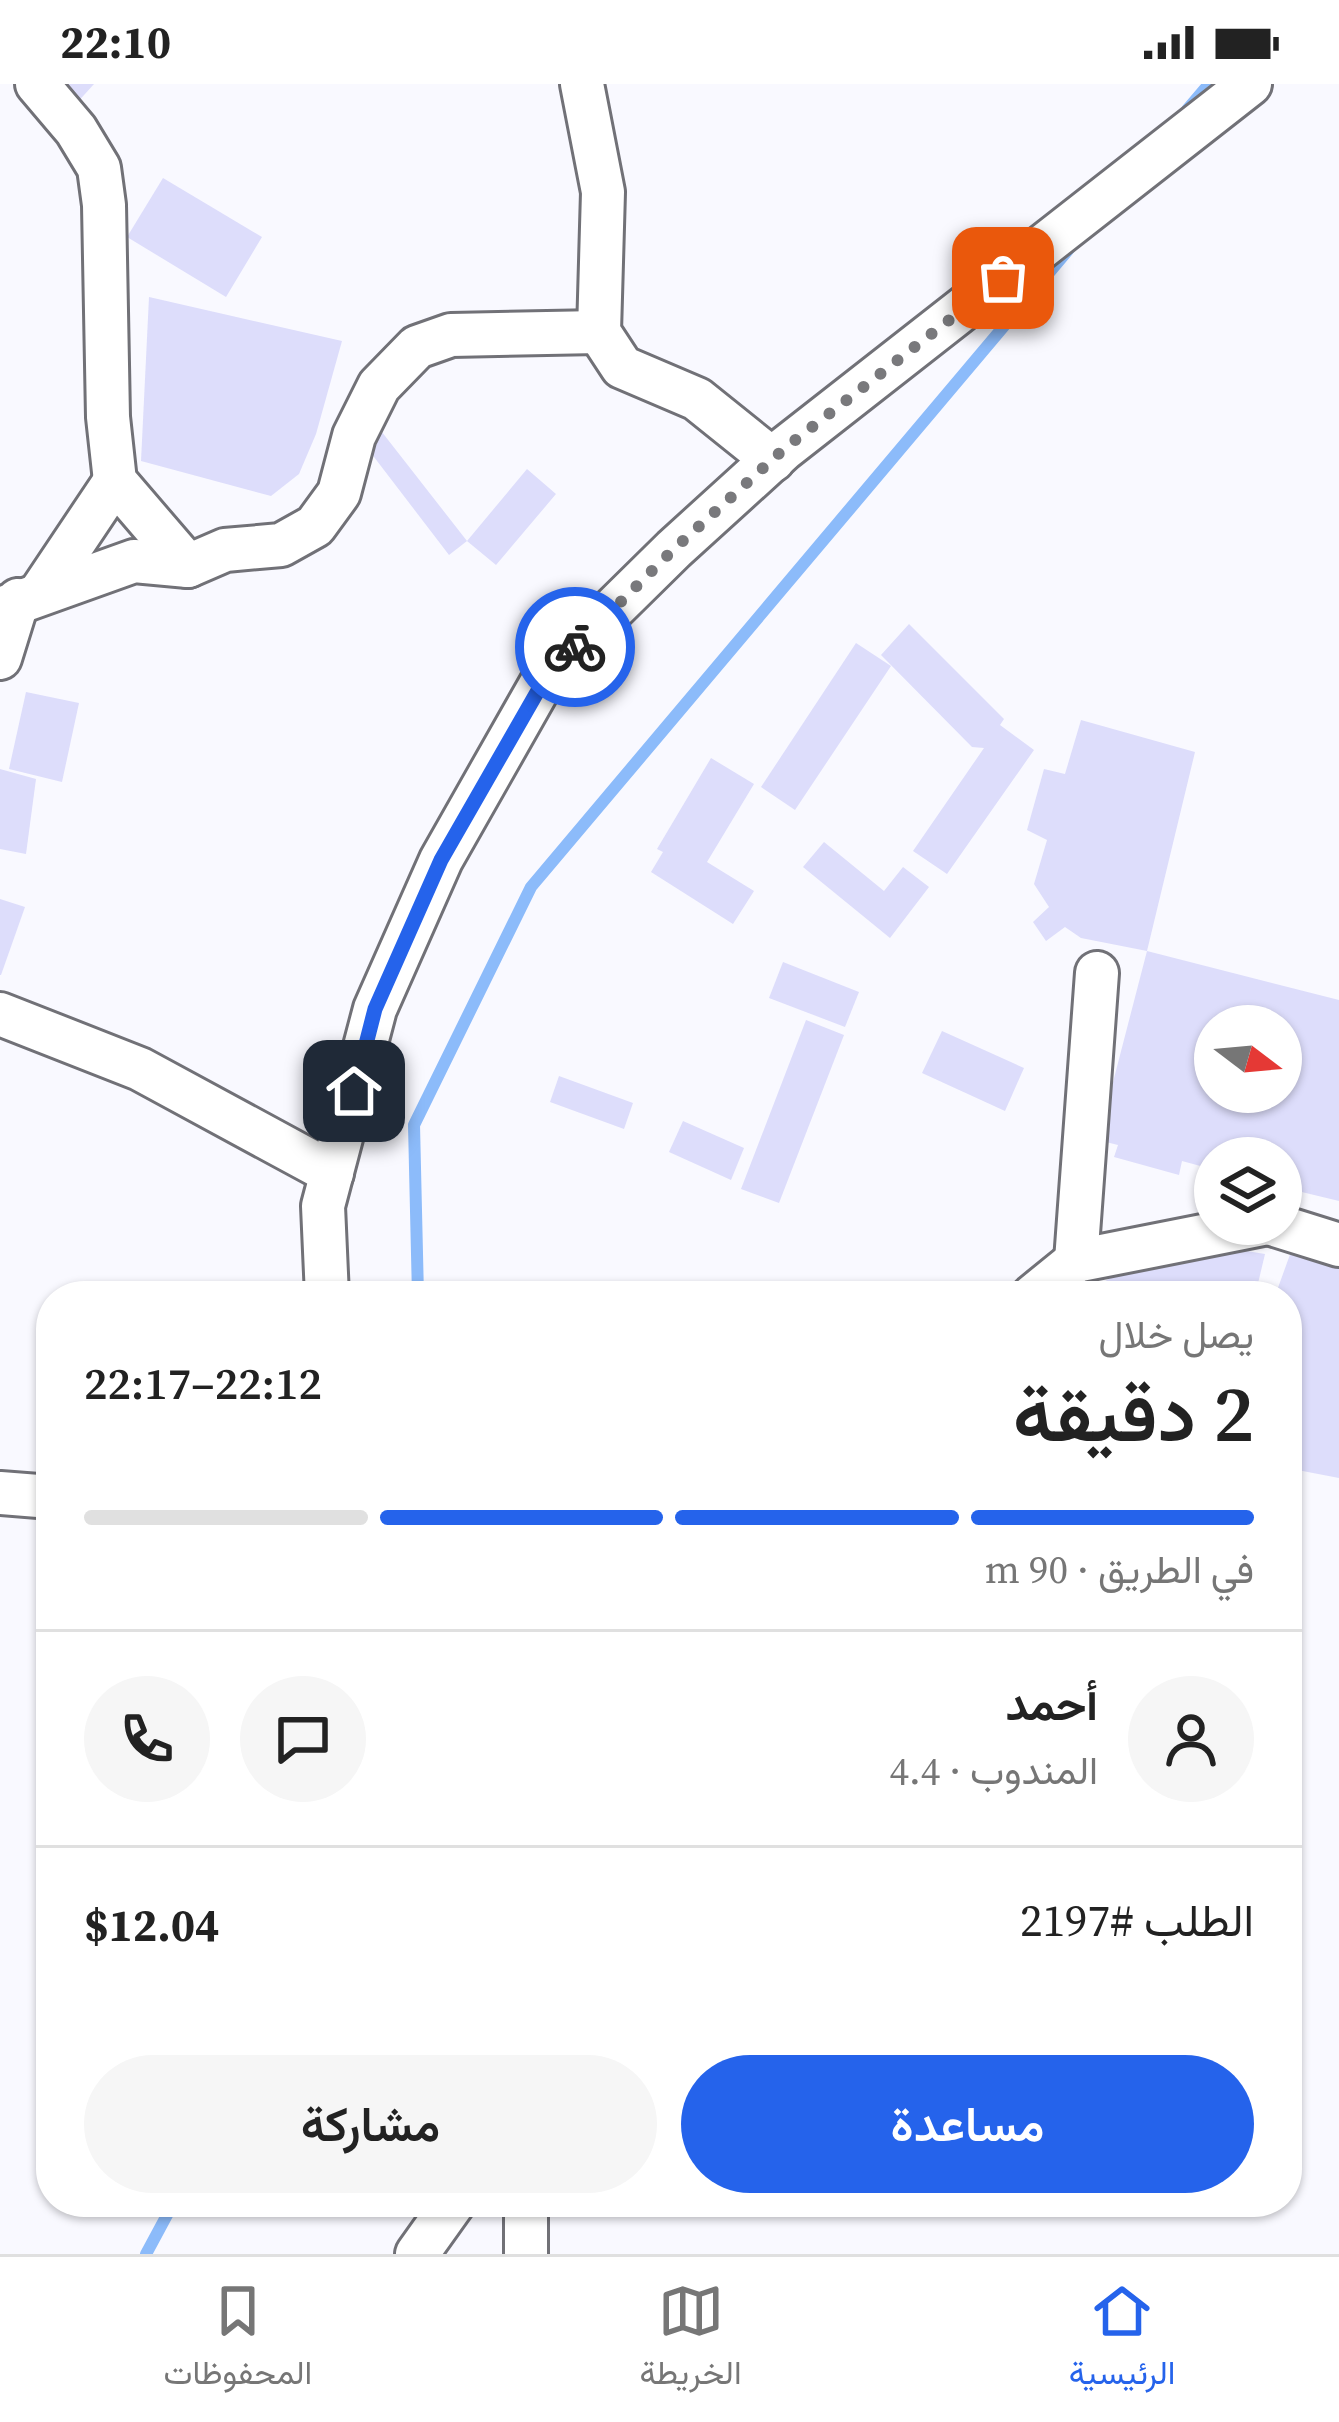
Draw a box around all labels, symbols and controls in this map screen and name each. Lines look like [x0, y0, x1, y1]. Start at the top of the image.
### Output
text: 22:10 [60, 11, 171, 73]
pin [952, 227, 1054, 329]
icon: bag [970, 245, 1036, 311]
courier [515, 587, 635, 707]
icon: bike [542, 614, 608, 680]
north arrow [1194, 1005, 1302, 1113]
map controls [1194, 1005, 1302, 1245]
pin [303, 1040, 405, 1142]
icon: home [321, 1058, 387, 1124]
button: layers [1194, 1137, 1302, 1245]
text: يصل خلال [1099, 1308, 1254, 1361]
text: 22:12–22:17 [84, 1352, 322, 1414]
text: 2 دقيقة [1013, 1360, 1254, 1467]
text: في الطريق · 90 m [985, 1543, 1254, 1596]
text: أحمد [1006, 1673, 1098, 1735]
button: phone [84, 1676, 210, 1802]
button: chat [240, 1676, 366, 1802]
button: person [1128, 1676, 1254, 1802]
text: المندوب · 4.4 [889, 1744, 1098, 1797]
text: الطلب #2197 [1020, 1889, 1254, 1951]
text: $12.04 [84, 1894, 219, 1956]
button: مشاركة [84, 2055, 657, 2193]
button: مساعدة [681, 2055, 1254, 2193]
tab: المحفوظات [164, 2278, 312, 2402]
tab: الخريطة [639, 2278, 742, 2402]
tab: الرئيسية [1069, 2278, 1175, 2402]

